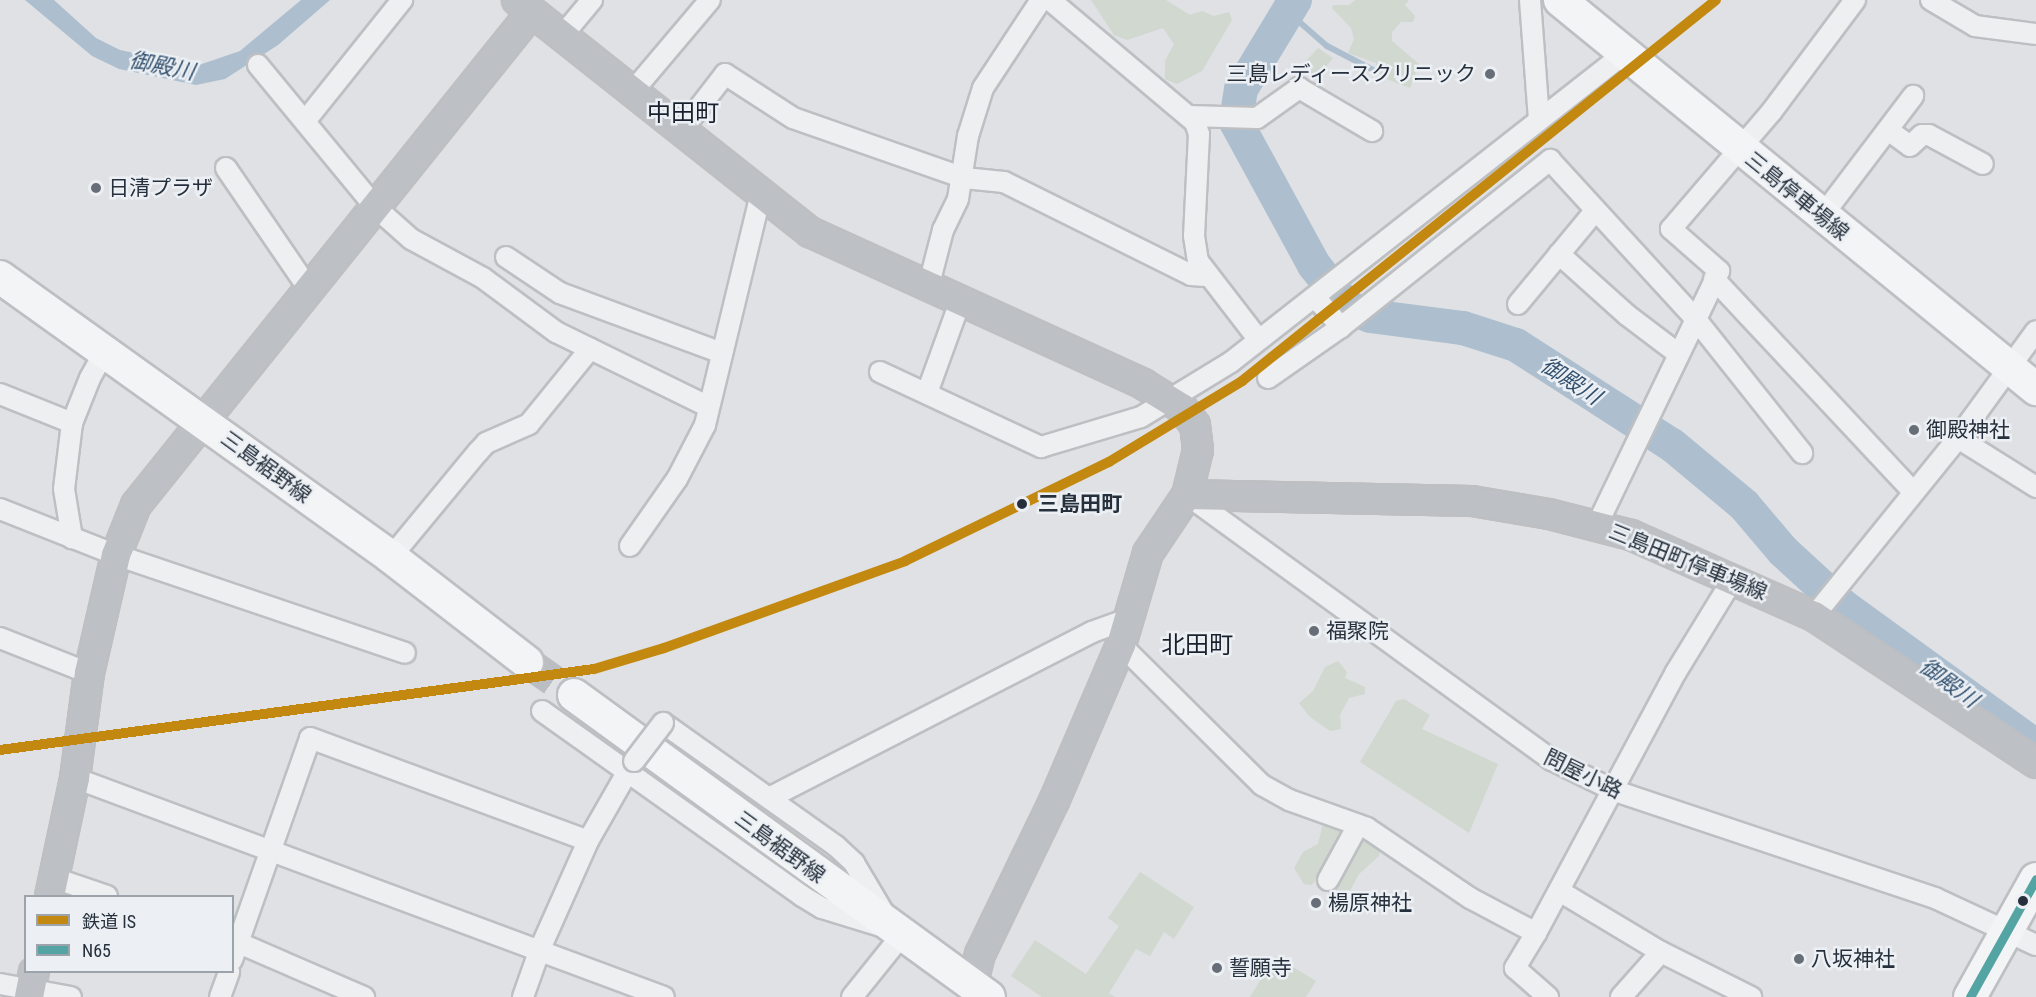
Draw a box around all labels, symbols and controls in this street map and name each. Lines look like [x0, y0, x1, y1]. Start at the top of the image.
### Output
water label: 御殿川 [127, 47, 197, 85]
place label: 三島レディースクリニック [1224, 61, 1476, 87]
marker: 三島レディースクリニック [1481, 65, 1499, 83]
district label: 中田町 [647, 100, 719, 128]
street label: 三島停車場線 [1740, 147, 1854, 245]
place label: 日清プラザ [108, 175, 213, 201]
marker: 日清プラザ [89, 181, 103, 195]
water label: 御殿川 [1536, 352, 1606, 410]
place label: 御殿神社 [1926, 417, 2010, 443]
marker: 御殿神社 [1907, 423, 1921, 437]
street label: 三島裾野線 [216, 426, 316, 508]
place label: 三島田町 [1038, 491, 1122, 517]
marker: 三島田町 [1011, 493, 1033, 515]
street label: 三島田町停車場線 [1605, 519, 1771, 605]
place label: 福聚院 [1326, 618, 1389, 644]
marker: 福聚院 [1307, 624, 1321, 638]
district label: 北田町 [1161, 632, 1233, 660]
water label: 御殿川 [1915, 653, 1983, 713]
street label: 問屋小路 [1540, 744, 1626, 804]
street label: 三島裾野線 [730, 806, 830, 888]
place label: 楊原神社 [1328, 890, 1412, 916]
legend [24, 895, 234, 973]
unlabelled marker [2017, 895, 2029, 907]
marker: 楊原神社 [1309, 896, 1323, 910]
text: 鉄道 IS [82, 911, 136, 932]
text: N65 [82, 940, 111, 961]
place label: 八坂神社 [1811, 946, 1895, 972]
marker: 八坂神社 [1792, 952, 1806, 966]
place label: 誓願寺 [1229, 955, 1292, 981]
marker: 誓願寺 [1210, 961, 1224, 975]

